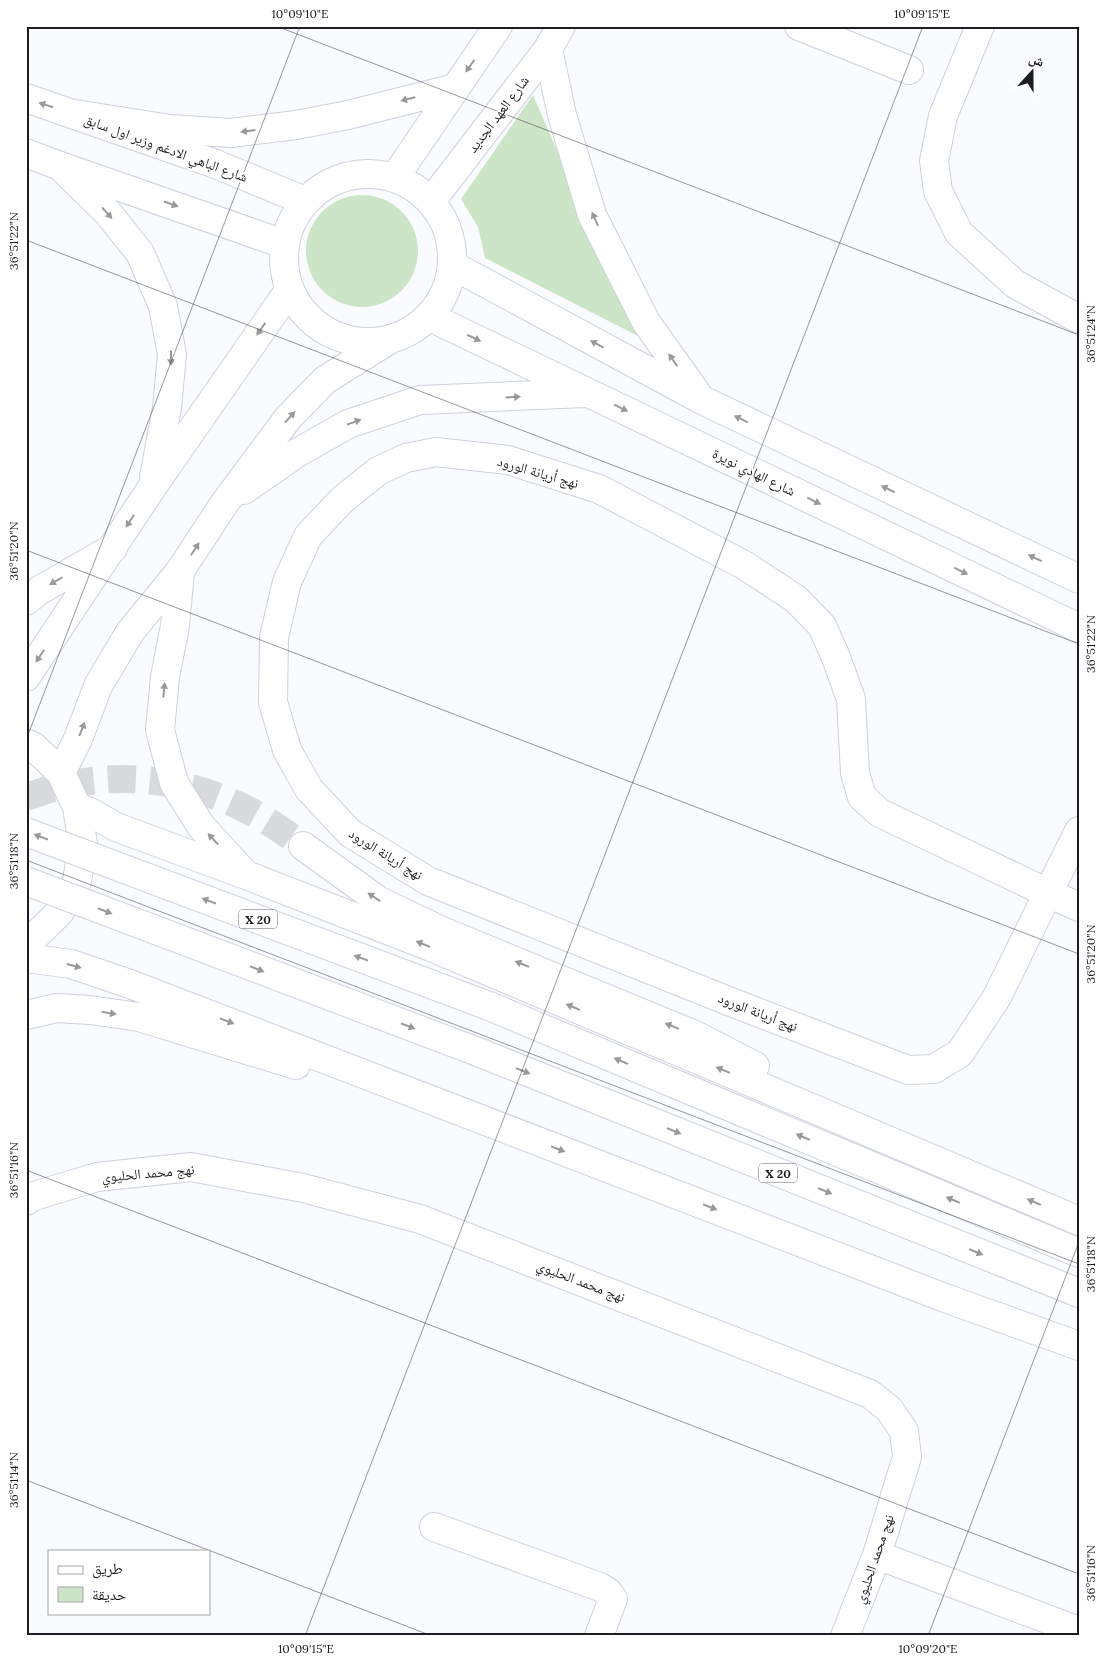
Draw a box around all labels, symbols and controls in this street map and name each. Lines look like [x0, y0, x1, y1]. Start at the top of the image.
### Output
text: 10°09'10"E [271, 6, 329, 21]
text: 10°09'15"E [894, 6, 950, 21]
north arrow [1008, 48, 1058, 98]
text: ش [1026, 49, 1047, 71]
one-way arrow [465, 59, 475, 73]
street label: شارع العهد الجديد [463, 72, 534, 157]
one-way arrow [400, 95, 415, 103]
one-way arrow [39, 100, 54, 108]
street label: شارع الباهي الادغم وزير اول سابق [81, 110, 250, 188]
one-way arrow [240, 127, 256, 135]
one-way arrow [164, 200, 179, 208]
one-way arrow [101, 206, 113, 218]
text: 36°51'22"N [6, 212, 21, 270]
one-way arrow [590, 212, 598, 226]
text: 36°51'24"N [1083, 305, 1098, 363]
one-way arrow [256, 322, 266, 336]
one-way arrow [467, 334, 481, 342]
one-way arrow [590, 339, 604, 348]
one-way arrow [167, 351, 175, 367]
one-way arrow [668, 353, 678, 367]
one-way arrow [505, 393, 521, 401]
one-way arrow [613, 404, 628, 412]
one-way arrow [284, 411, 296, 423]
one-way arrow [734, 415, 748, 423]
one-way arrow [347, 418, 362, 426]
street label: شارع الهادي نويرة [708, 444, 798, 502]
street label: نهج أريانة الورود [495, 452, 581, 493]
one-way arrow [881, 485, 895, 493]
one-way arrow [807, 497, 822, 505]
one-way arrow [126, 514, 135, 528]
text: 36°51'20"N [6, 521, 21, 581]
one-way arrow [190, 542, 200, 555]
one-way arrow [1028, 554, 1042, 562]
one-way arrow [954, 568, 968, 576]
one-way arrow [49, 577, 62, 586]
text: 36°51'22"N [1083, 615, 1098, 673]
one-way arrow [35, 649, 45, 663]
one-way arrow [160, 682, 168, 698]
one-way arrow [78, 722, 86, 737]
street label: نهج أريانة الورود [345, 824, 426, 885]
text: 36°51'18"N [6, 833, 21, 889]
one-way arrow [33, 833, 48, 841]
one-way arrow [207, 833, 219, 845]
one-way arrow [367, 893, 381, 902]
one-way arrow [202, 897, 217, 904]
one-way arrow [97, 908, 112, 915]
road number: X 20 [239, 910, 277, 929]
text: 36°51'20"N [1083, 924, 1098, 984]
one-way arrow [416, 940, 431, 948]
one-way arrow [354, 954, 369, 961]
one-way arrow [514, 960, 529, 968]
one-way arrow [67, 962, 82, 970]
one-way arrow [249, 965, 264, 973]
street label: نهج أريانة الورود [715, 989, 800, 1036]
one-way arrow [566, 1003, 580, 1011]
one-way arrow [101, 1009, 117, 1017]
one-way arrow [220, 1017, 235, 1025]
one-way arrow [664, 1022, 679, 1030]
one-way arrow [401, 1023, 416, 1030]
one-way arrow [614, 1056, 628, 1064]
one-way arrow [716, 1066, 730, 1074]
one-way arrow [516, 1067, 530, 1075]
one-way arrow [667, 1127, 682, 1135]
one-way arrow [795, 1133, 810, 1141]
text: 36°51'16"N [6, 1142, 21, 1198]
one-way arrow [551, 1145, 565, 1153]
street label: نهج محمد الحليوي [101, 1160, 196, 1189]
road number: X 20 [759, 1164, 797, 1182]
one-way arrow [818, 1188, 832, 1196]
one-way arrow [946, 1195, 960, 1203]
one-way arrow [1027, 1197, 1041, 1205]
one-way arrow [703, 1203, 718, 1211]
text: 36°51'18"N [1083, 1236, 1098, 1292]
one-way arrow [969, 1248, 984, 1256]
street label: نهج محمد الحليوي [533, 1256, 628, 1309]
text: 36°51'14"N [6, 1452, 21, 1508]
street label: نهج محمد الحليوي [850, 1512, 900, 1607]
text: 36°51'16"N [1083, 1545, 1098, 1601]
legend [48, 1550, 210, 1614]
text: طريق [92, 1559, 123, 1579]
text: حديقة [92, 1585, 127, 1604]
text: 10°09'15"E [278, 1641, 334, 1656]
text: 10°09'20"E [898, 1641, 958, 1656]

